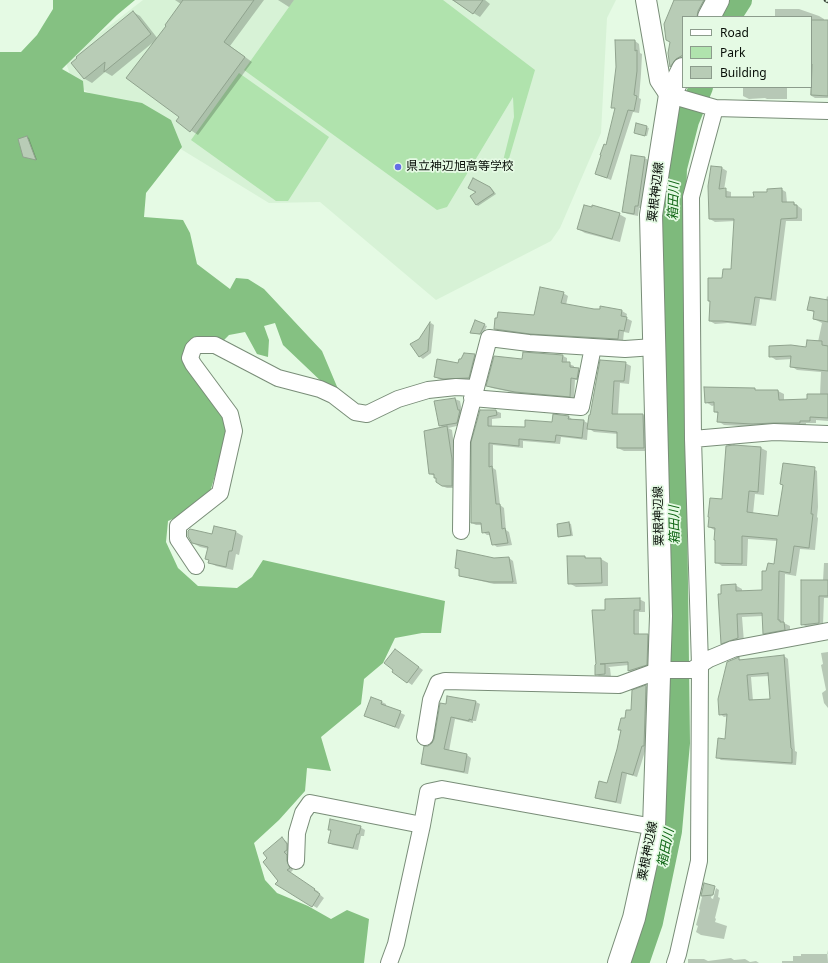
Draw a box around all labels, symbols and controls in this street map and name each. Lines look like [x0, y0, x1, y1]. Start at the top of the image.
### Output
legend [682, 16, 812, 88]
text: Road [720, 24, 749, 41]
text: Park [720, 44, 745, 61]
text: Building [720, 64, 767, 81]
place label: 県立神辺旭高等学校 [406, 160, 514, 174]
street label: 粟根神辺線 [645, 161, 667, 223]
marker: 県立神辺旭高等学校 [393, 162, 403, 172]
water label: 箱田川 [666, 181, 682, 221]
street label: 粟根神辺線 [651, 486, 667, 546]
water label: 箱田川 [667, 505, 683, 545]
street label: 粟根神辺線 [635, 820, 661, 882]
water label: 箱田川 [655, 827, 677, 869]

